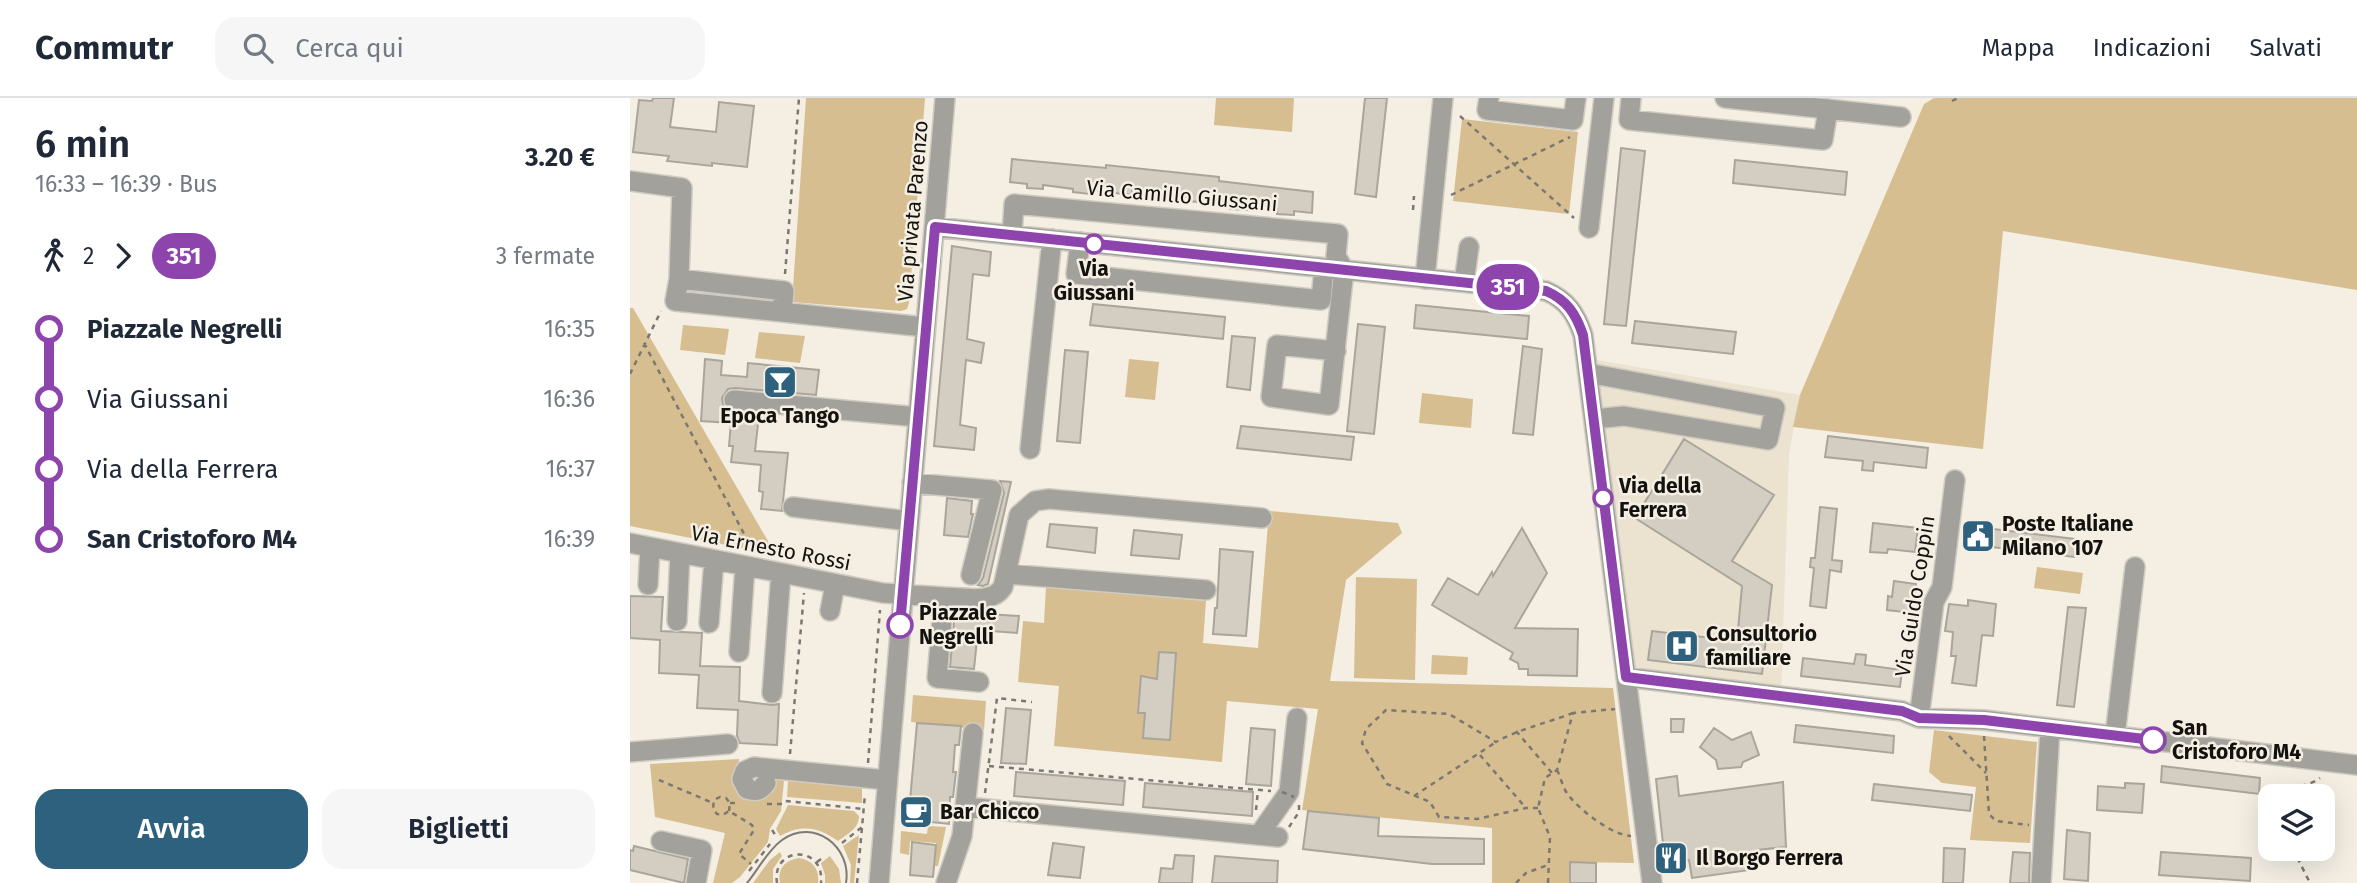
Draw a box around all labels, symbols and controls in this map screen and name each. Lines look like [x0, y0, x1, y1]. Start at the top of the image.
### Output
search box [215, 17, 705, 80]
text: Commutr [35, 28, 173, 68]
icon: search [239, 29, 277, 67]
text: Cerca qui [295, 33, 404, 64]
text: Mappa [1982, 34, 2055, 62]
text: Indicazioni [2093, 34, 2211, 62]
text: Salvati [2249, 34, 2322, 62]
street label: Via privata Parenzo [892, 119, 934, 303]
text: 6 min [35, 121, 130, 167]
text: 3.20 € [525, 142, 595, 173]
text: 16:33 – 16:39 · Bus [35, 170, 217, 198]
street label: Via Camillo Giussani [1085, 175, 1279, 217]
marker: Via Giussani [1084, 234, 1104, 254]
icon: walk [35, 237, 73, 275]
icon: forward [104, 237, 142, 275]
text: 2 [83, 242, 94, 270]
text: 351 [166, 242, 202, 270]
text: 3 fermate [496, 242, 595, 270]
place label: Via Giussani [1054, 256, 1134, 306]
line badge: 351 [1468, 264, 1548, 310]
text: 351 [1490, 273, 1526, 301]
text: Piazzale Negrelli [87, 314, 282, 345]
text: 16:35 [544, 315, 595, 343]
bar icon: Epoca Tango [761, 363, 799, 401]
text: Via Giussani [87, 384, 229, 415]
text: 16:36 [543, 385, 595, 413]
place label: Epoca Tango [720, 403, 840, 429]
text: Via della Ferrera [87, 454, 278, 485]
text: 16:37 [545, 455, 595, 483]
place label: Via della Ferrera [1618, 473, 1701, 523]
marker: Via della Ferrera [1593, 488, 1613, 508]
place label: Poste Italiane Milano 107 [2002, 511, 2134, 561]
street label: Via Guido Coppin [1889, 513, 1941, 679]
public building icon: Poste Italiane Milano 107 [1959, 517, 1997, 555]
street label: Via Ernesto Rossi [689, 520, 853, 576]
text: San Cristoforo M4 [87, 524, 297, 555]
text: 16:39 [544, 525, 595, 553]
place label: Piazzale Negrelli [919, 600, 997, 650]
marker: Piazzale Negrelli [887, 612, 913, 638]
place label: Consultorio familiare [1706, 621, 1817, 671]
hospital icon: Consultorio familiare [1663, 627, 1701, 665]
place label: San Cristoforo M4 [2172, 715, 2301, 765]
marker: San Cristoforo M4 [2140, 727, 2166, 753]
map controls [2258, 784, 2335, 861]
button: layers [2258, 784, 2335, 861]
button: Avvia [35, 789, 308, 869]
button: Biglietti [322, 789, 595, 869]
cafe icon: Bar Chicco [897, 793, 935, 831]
place label: Bar Chicco [940, 799, 1039, 825]
restaurant icon: Il Borgo Ferrera [1652, 839, 1690, 877]
place label: Il Borgo Ferrera [1696, 845, 1843, 871]

